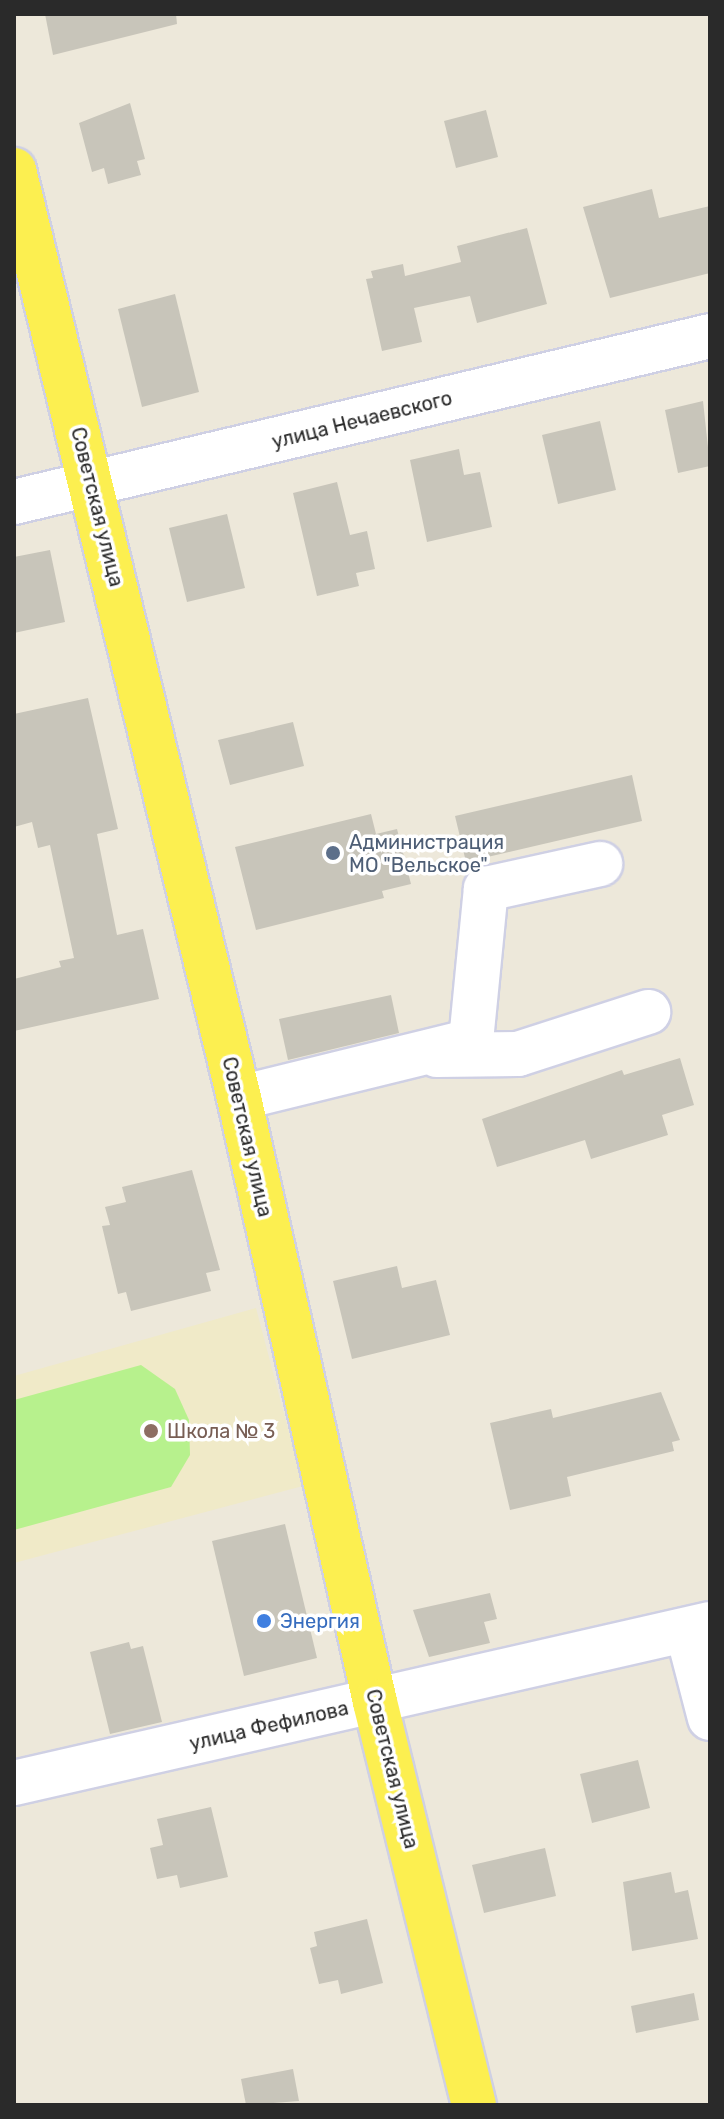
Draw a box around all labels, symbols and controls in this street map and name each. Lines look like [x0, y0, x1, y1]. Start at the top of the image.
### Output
street label: улица Нечаевского [269, 386, 455, 454]
street label: Советская улица [66, 425, 128, 589]
place label: Администрация МО "Вельское" [349, 830, 504, 877]
marker: Администрация МО "Вельское" [324, 844, 342, 862]
street label: Советская улица [217, 1055, 277, 1219]
place label: Школа № 3 [167, 1419, 275, 1443]
marker: Школа № 3 [142, 1422, 160, 1440]
place label: Энергия [280, 1609, 360, 1633]
marker: Энергия [255, 1612, 273, 1630]
street label: Советская улица [361, 1687, 423, 1851]
street label: улица Фефилова [187, 1696, 351, 1756]

